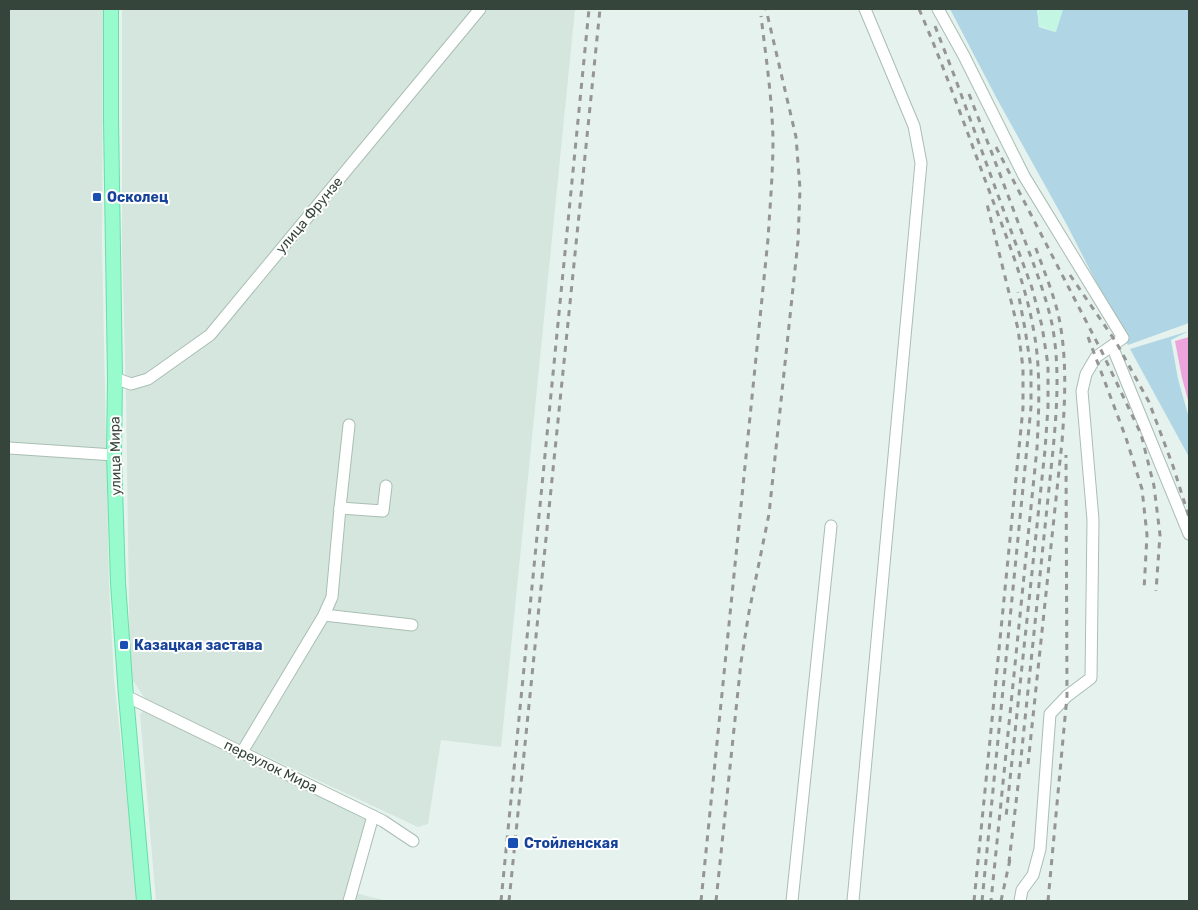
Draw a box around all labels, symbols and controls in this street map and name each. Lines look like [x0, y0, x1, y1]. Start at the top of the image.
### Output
street label: улица Фрунзе [272, 173, 347, 257]
place label: Осколец [107, 189, 168, 206]
marker: Осколец [91, 191, 103, 203]
street label: улица Мира [106, 416, 125, 496]
place label: Казацкая застава [134, 637, 263, 654]
marker: Казацкая застава [118, 639, 130, 651]
street label: переулок Мира [221, 736, 320, 796]
place label: Стойленская [524, 835, 618, 852]
marker: Стойленская [506, 836, 520, 850]

